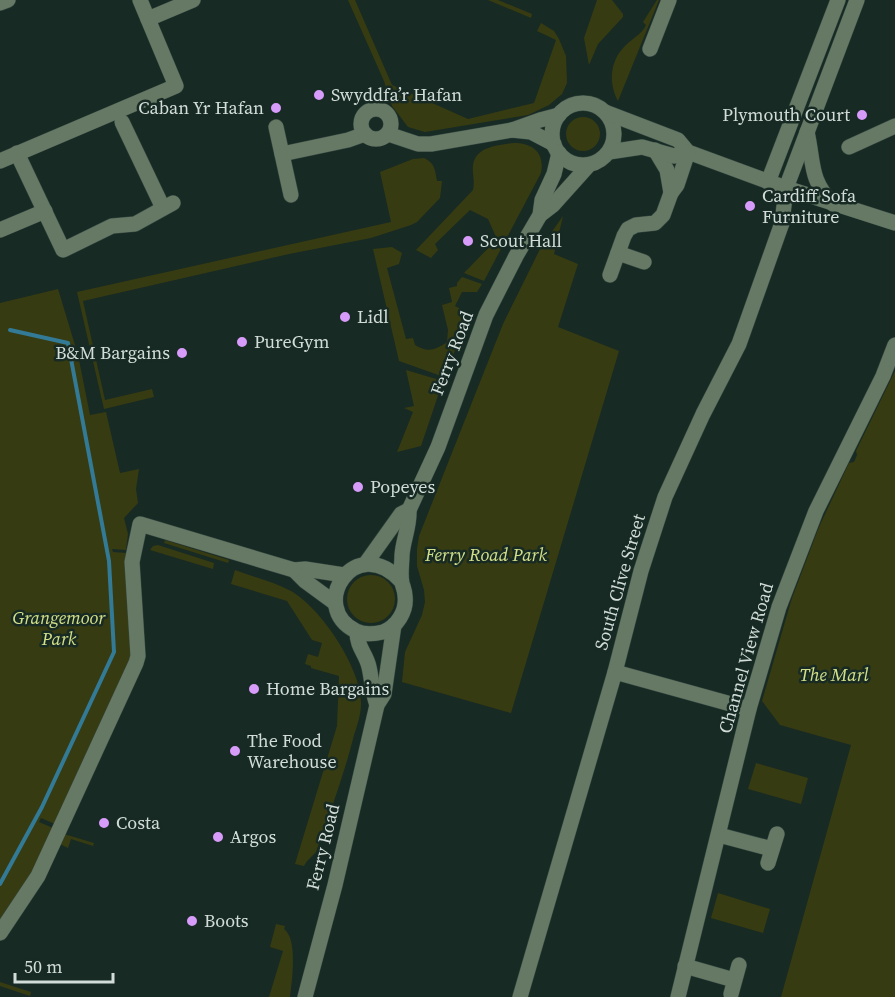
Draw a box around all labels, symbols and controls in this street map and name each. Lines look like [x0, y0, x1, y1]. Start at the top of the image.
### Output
place label: Swyddfa’r Hafan [331, 82, 462, 107]
marker: Swyddfa’r Hafan [312, 88, 326, 102]
place label: Caban Yr Hafan [138, 95, 264, 120]
marker: Caban Yr Hafan [269, 101, 283, 115]
place label: Plymouth Court [722, 102, 850, 127]
marker: Plymouth Court [855, 108, 869, 122]
place label: Cardiff Sofa Furniture [762, 183, 857, 229]
marker: Cardiff Sofa Furniture [743, 199, 757, 213]
place label: Scout Hall [480, 228, 562, 253]
marker: Scout Hall [461, 234, 475, 248]
place label: Lidl [357, 304, 389, 329]
street label: Ferry Road [424, 307, 479, 399]
marker: Lidl [338, 310, 352, 324]
place label: PureGym [254, 329, 329, 354]
marker: PureGym [235, 335, 249, 349]
place label: B&M Bargains [55, 340, 170, 365]
marker: B&M Bargains [175, 346, 189, 360]
place label: Popeyes [370, 474, 435, 499]
marker: Popeyes [351, 480, 365, 494]
street label: South Clive Street [588, 511, 651, 653]
park label: Ferry Road Park [424, 542, 547, 567]
street label: Channel View Road [712, 580, 779, 736]
park label: Grangemoor Park [13, 605, 106, 651]
park label: The Marl [799, 662, 869, 687]
place label: Home Bargains [266, 676, 390, 701]
marker: Home Bargains [247, 682, 261, 696]
place label: The Food Warehouse [247, 728, 337, 774]
marker: The Food Warehouse [228, 744, 242, 758]
street label: Ferry Road [300, 801, 345, 893]
place label: Costa [116, 810, 161, 835]
marker: Costa [97, 816, 111, 830]
place label: Argos [230, 824, 276, 849]
marker: Argos [211, 830, 225, 844]
place label: Boots [204, 908, 249, 933]
marker: Boots [185, 914, 199, 928]
scale bar [15, 946, 112, 984]
text: 50 m [24, 954, 62, 979]

